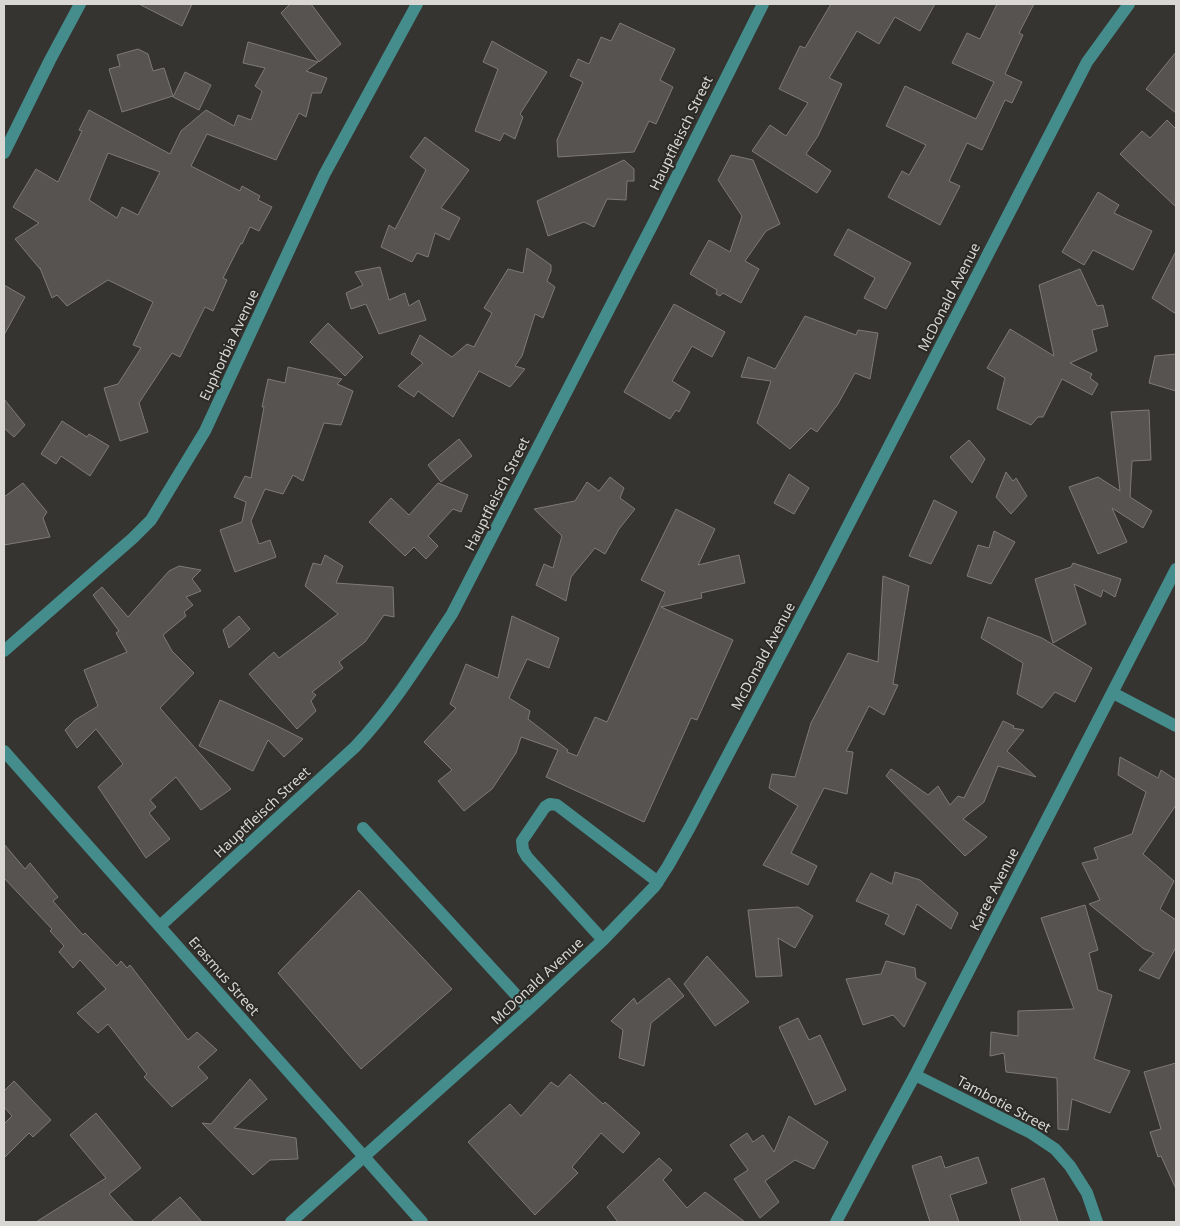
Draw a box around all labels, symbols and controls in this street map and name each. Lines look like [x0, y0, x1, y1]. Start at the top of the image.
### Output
street label: Hauptfleisch Street [645, 72, 717, 193]
street label: McDonald Avenue [913, 239, 984, 354]
street label: Euphorbia Avenue [194, 286, 263, 404]
street label: Hauptfleisch Street [460, 434, 533, 554]
street label: McDonald Avenue [726, 598, 799, 713]
street label: Hauptfleisch Street [209, 762, 314, 861]
street label: Karee Avenue [965, 844, 1023, 933]
street label: Erasmus Street [185, 932, 264, 1019]
street label: McDonald Avenue [486, 933, 587, 1028]
street label: Tambotie Street [954, 1071, 1055, 1136]

